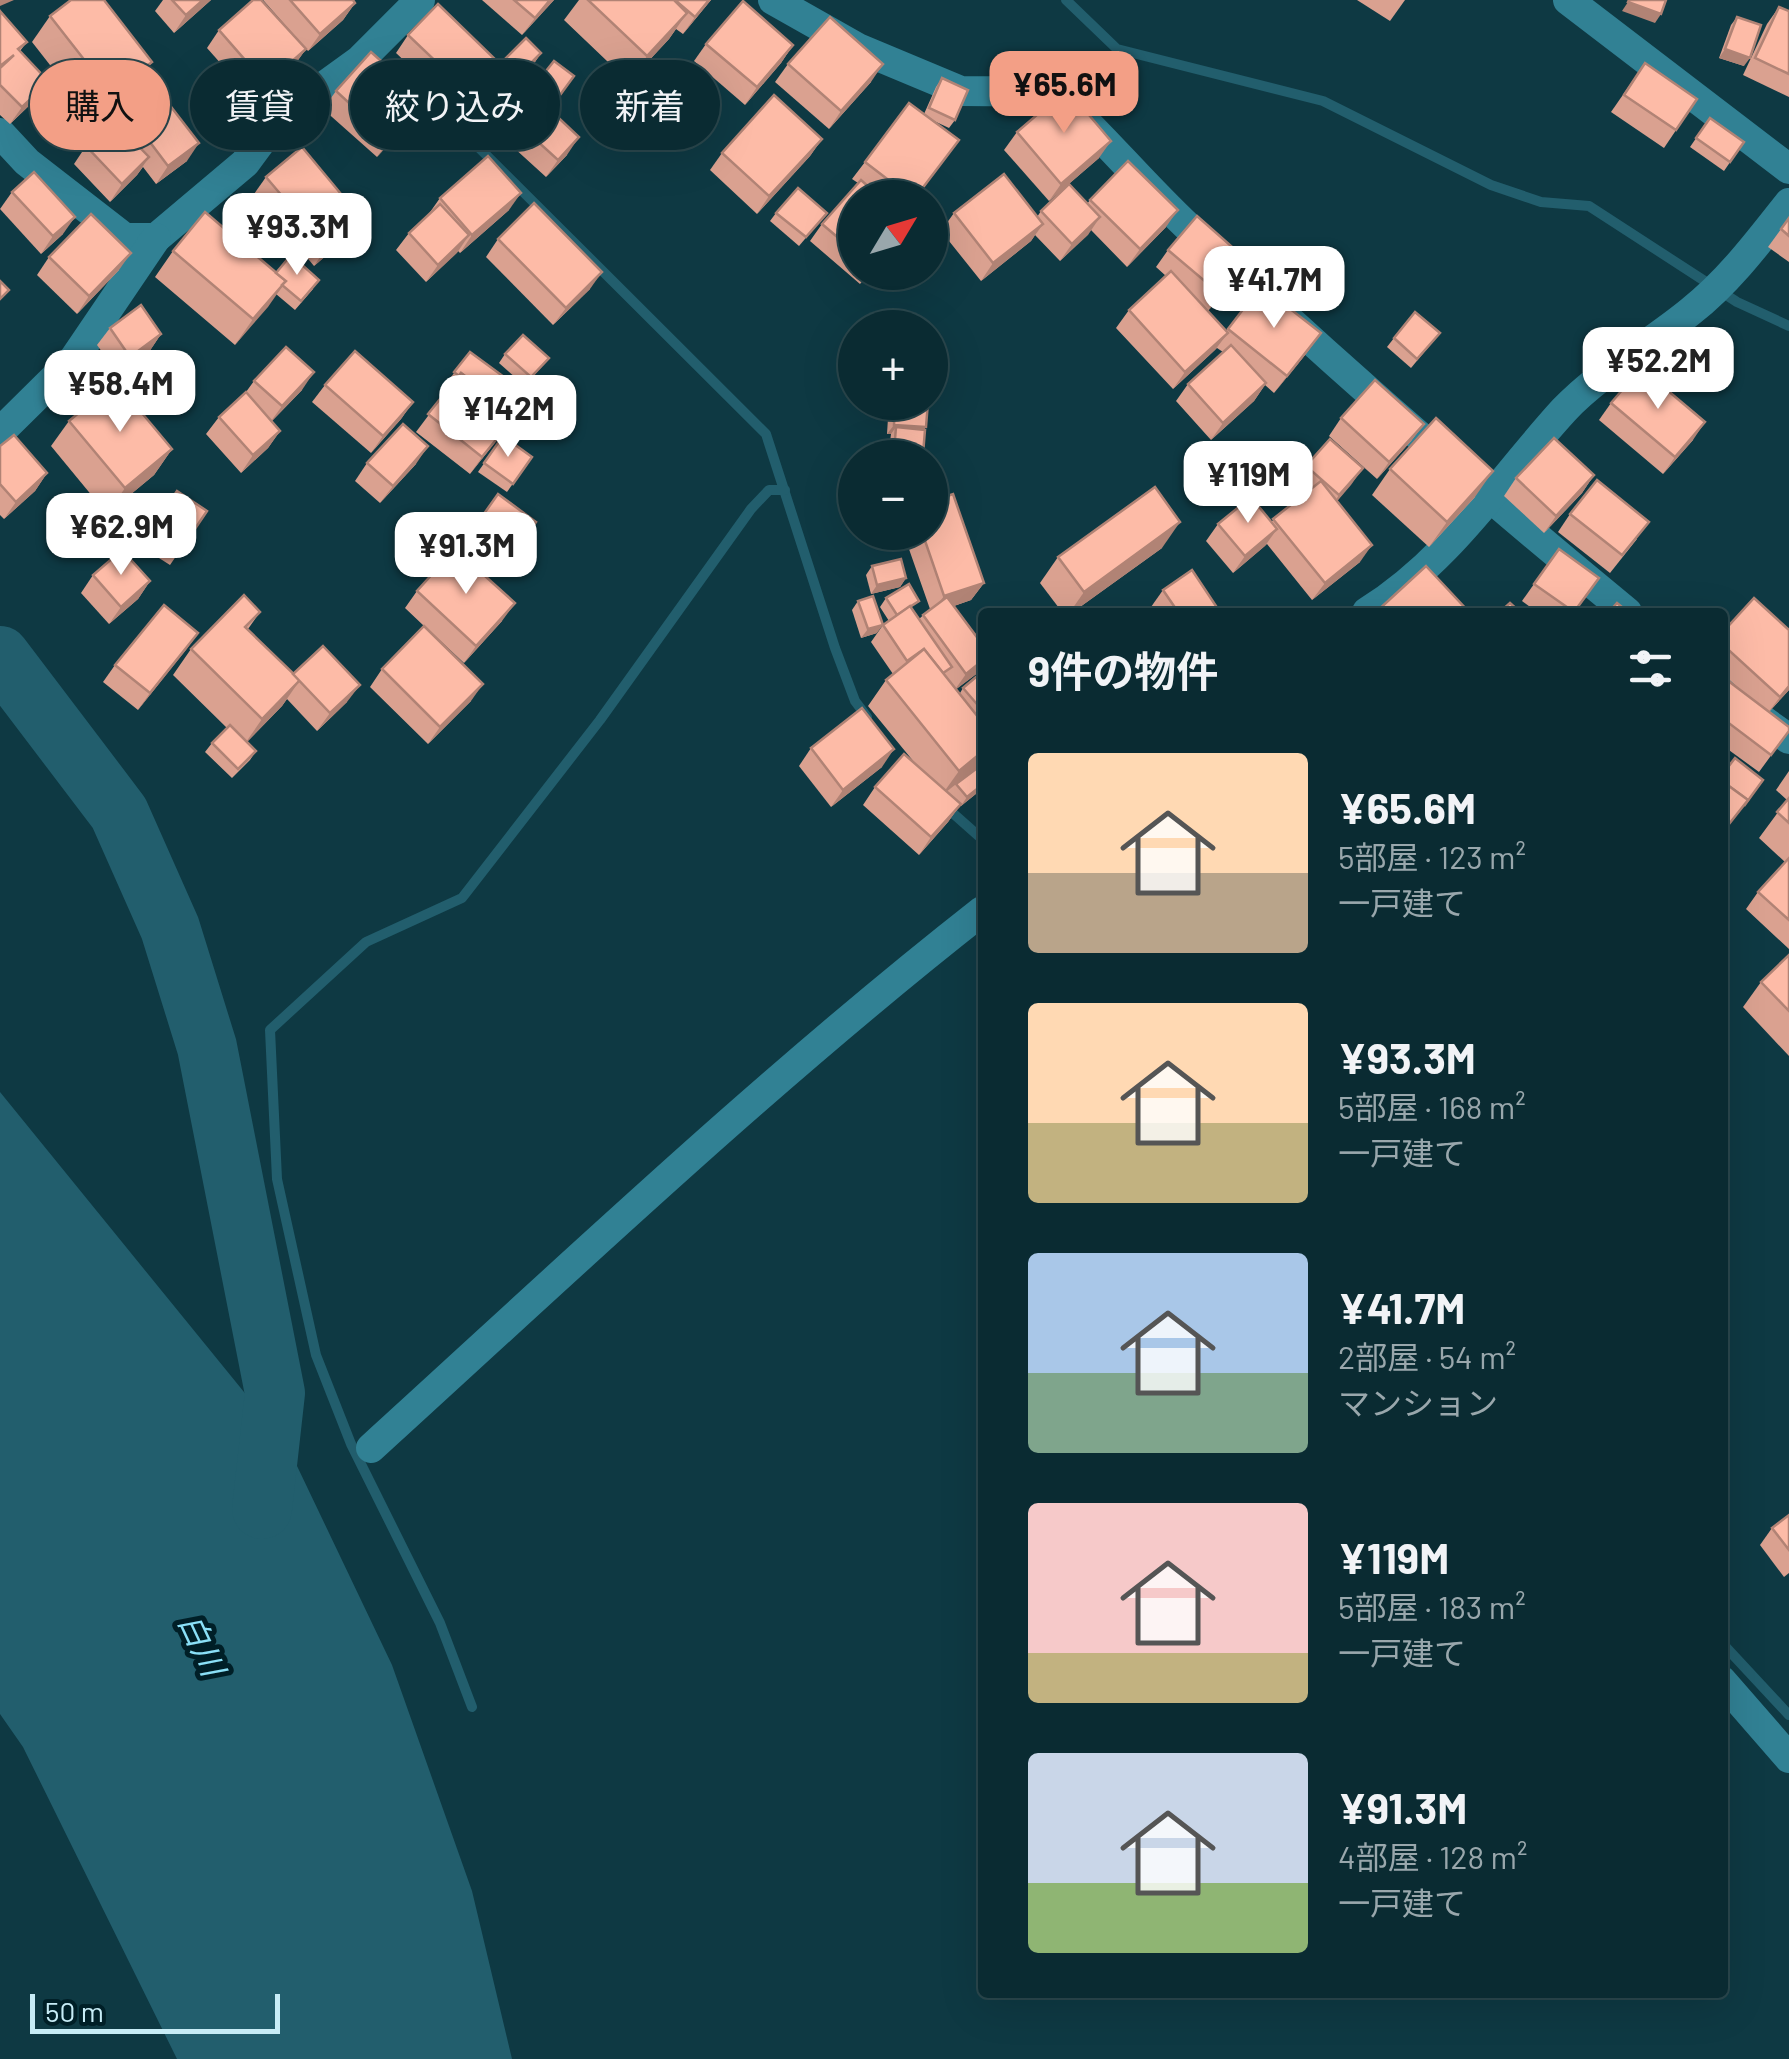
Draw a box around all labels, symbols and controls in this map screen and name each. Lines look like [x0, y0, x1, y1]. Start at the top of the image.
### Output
pin: ¥65.6M [983, 51, 1145, 136]
chip: 購入 [30, 60, 170, 150]
chip: 賃貸 [190, 60, 330, 150]
chip: 絞り込み [350, 60, 560, 150]
chip: 新着 [580, 60, 720, 150]
text: ¥65.6M [1011, 64, 1117, 102]
north arrow [838, 180, 948, 290]
map controls [838, 180, 948, 550]
pin: ¥93.3M [216, 193, 378, 278]
text: ¥93.3M [244, 206, 350, 244]
pin: ¥41.7M [1193, 246, 1355, 331]
text: ¥41.7M [1226, 259, 1322, 297]
button: + [838, 310, 948, 420]
pin: ¥52.2M [1577, 327, 1739, 412]
text: ¥52.2M [1605, 340, 1711, 378]
pin: ¥58.4M [39, 350, 201, 435]
text: ¥58.4M [66, 363, 174, 401]
pin: ¥142M [438, 375, 578, 460]
text: ¥142M [461, 388, 555, 426]
button: − [838, 440, 948, 550]
pin: ¥119M [1178, 441, 1318, 526]
text: ¥119M [1206, 454, 1290, 492]
pin: ¥62.9M [40, 493, 202, 578]
text: ¥62.9M [68, 506, 174, 544]
pin: ¥91.3M [385, 512, 547, 597]
text: ¥91.3M [417, 525, 515, 563]
icon: filters [1623, 641, 1678, 696]
text: 9件の物件 [1028, 645, 1218, 695]
text: ¥65.6M [1338, 782, 1476, 832]
icon: home [1108, 793, 1228, 913]
text: 5部屋 · 123 m² [1338, 837, 1526, 875]
text: 一戸建て [1338, 883, 1466, 921]
text: ¥93.3M [1338, 1032, 1476, 1082]
icon: home [1108, 1043, 1228, 1163]
text: 5部屋 · 168 m² [1338, 1087, 1526, 1125]
text: 一戸建て [1338, 1133, 1466, 1171]
text: ¥41.7M [1338, 1282, 1465, 1332]
icon: home [1108, 1293, 1228, 1413]
text: 2部屋 · 54 m² [1338, 1337, 1516, 1375]
text: マンション [1338, 1383, 1498, 1421]
text: ¥119M [1338, 1532, 1449, 1582]
icon: home [1108, 1543, 1228, 1663]
text: 5部屋 · 183 m² [1338, 1587, 1526, 1625]
water label: 白川 [172, 1607, 235, 1684]
text: 一戸建て [1338, 1633, 1466, 1671]
text: ¥91.3M [1338, 1782, 1467, 1832]
icon: home [1108, 1793, 1228, 1913]
text: 4部屋 · 128 m² [1338, 1837, 1527, 1875]
text: 一戸建て [1338, 1883, 1466, 1921]
scale bar [30, 1989, 280, 2034]
text: 50 m [45, 1994, 104, 2028]

